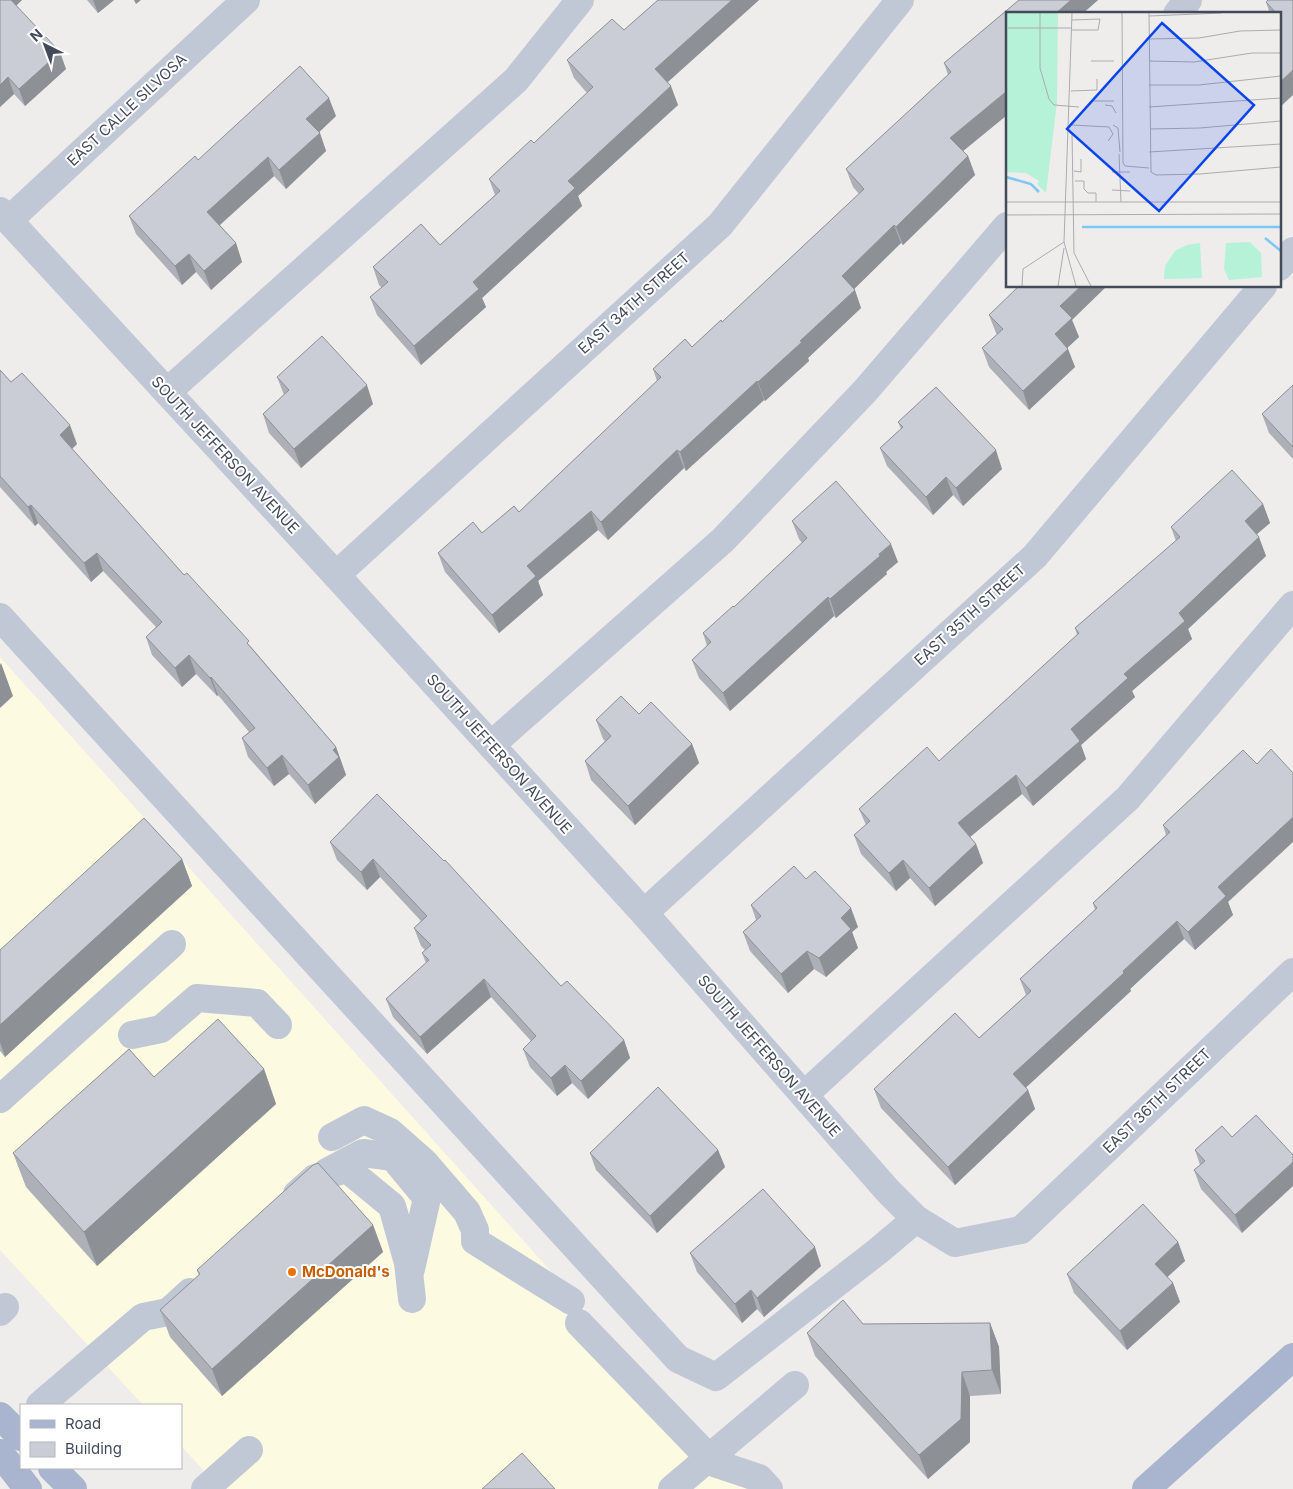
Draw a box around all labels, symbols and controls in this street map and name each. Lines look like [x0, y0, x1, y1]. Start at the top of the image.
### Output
inset map [1006, 12, 1280, 288]
north arrow [20, 20, 70, 70]
text: N [26, 25, 46, 45]
street label: EAST CALLE SILVOSA [63, 49, 190, 170]
street label: EAST 34TH STREET [574, 248, 693, 358]
street label: SOUTH JEFFERSON AVENUE [147, 372, 303, 537]
street label: EAST 35TH STREET [910, 560, 1029, 670]
street label: SOUTH JEFFERSON AVENUE [423, 670, 576, 837]
street label: SOUTH JEFFERSON AVENUE [694, 971, 845, 1140]
street label: EAST 36TH STREET [1099, 1044, 1215, 1157]
place label: McDonald's [302, 1262, 390, 1281]
marker: McDonald's [286, 1266, 298, 1278]
legend [20, 1404, 182, 1469]
text: Road [65, 1414, 101, 1433]
text: Building [65, 1439, 122, 1458]

